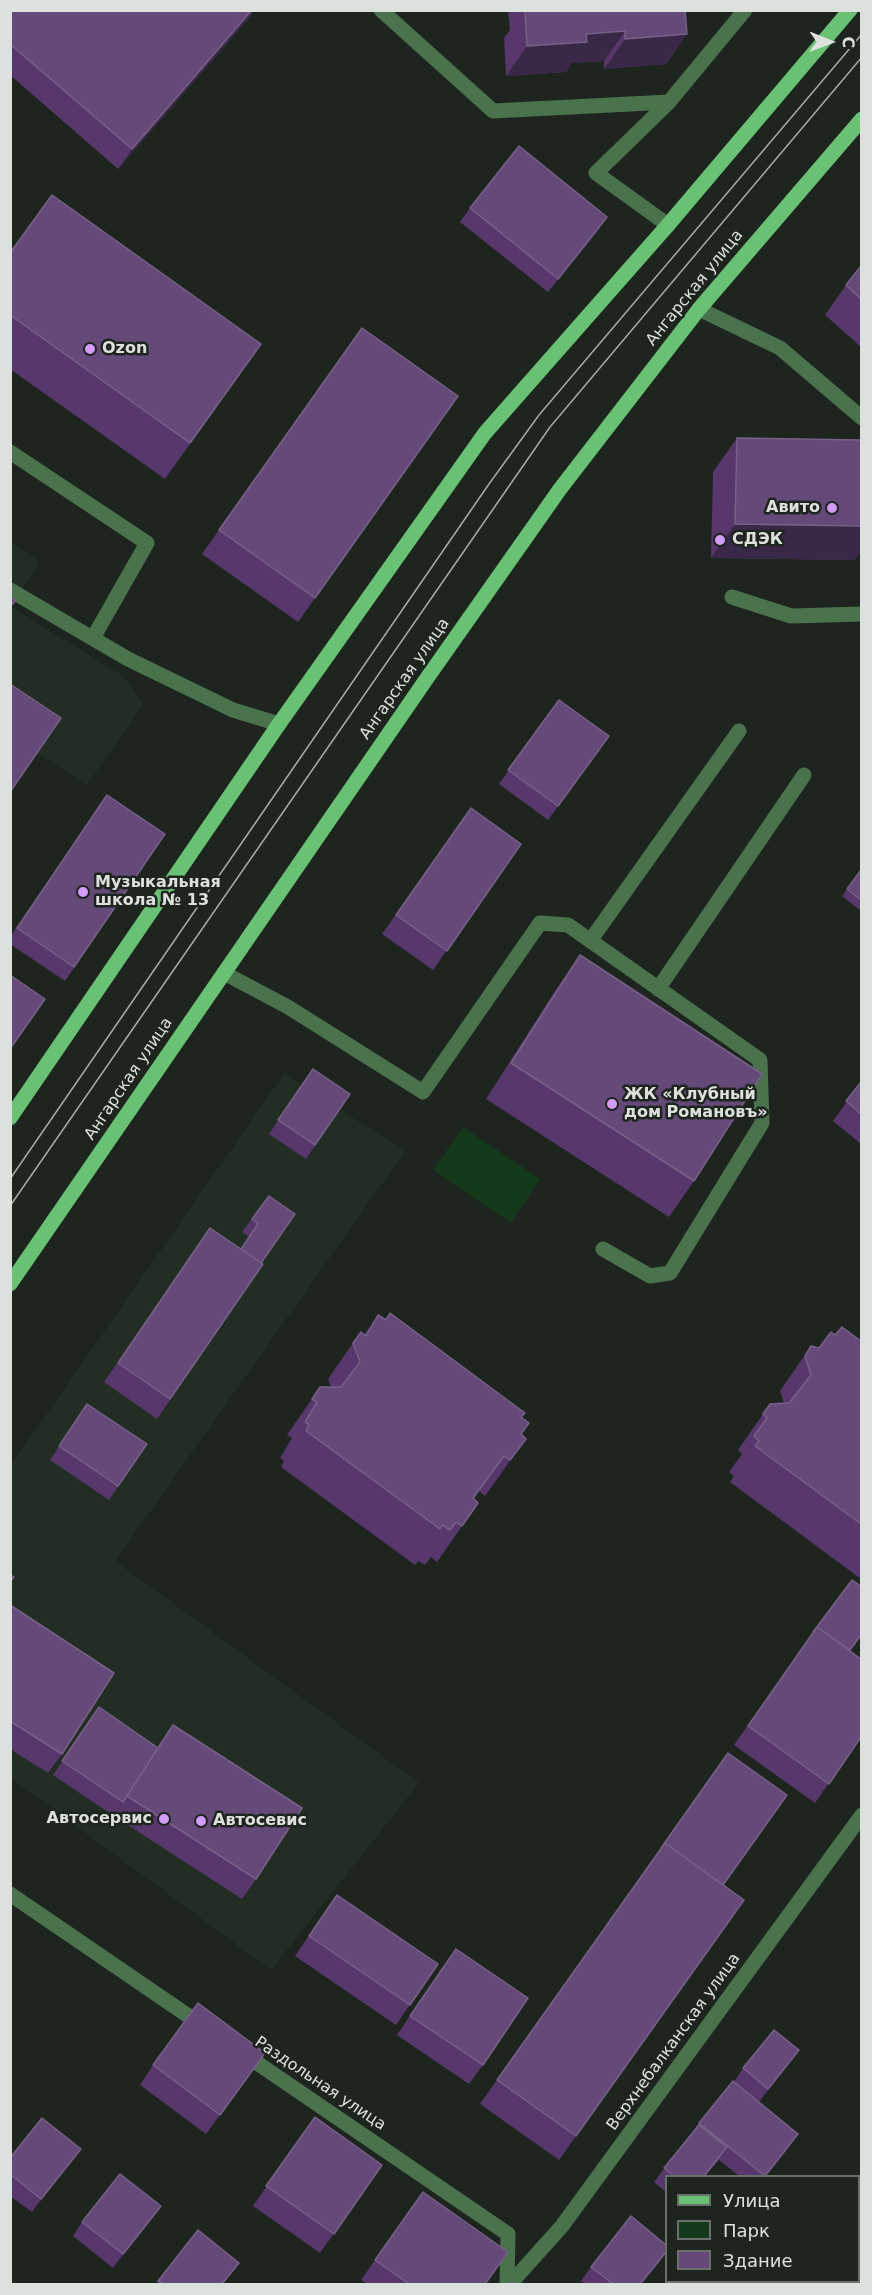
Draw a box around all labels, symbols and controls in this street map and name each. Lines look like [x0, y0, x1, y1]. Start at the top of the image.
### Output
north arrow [800, 12, 860, 72]
text: С [839, 36, 858, 48]
street label: Ангарская улица [642, 226, 748, 350]
place label: Ozon [102, 339, 147, 359]
marker: Ozon [83, 342, 97, 356]
place label: Авито [766, 498, 820, 518]
marker: Авито [825, 501, 839, 515]
place label: СДЭК [732, 530, 783, 550]
marker: СДЭК [713, 533, 727, 547]
street label: Ангарская улица [356, 615, 454, 743]
place label: Музыкальная школа № 13 [95, 873, 221, 911]
marker: Музыкальная школа № 13 [76, 885, 90, 899]
street label: Ангарская улица [81, 1014, 177, 1144]
place label: ЖК «Клубный дом Романовъ» [624, 1085, 768, 1123]
marker: ЖК «Клубный дом Романовъ» [605, 1097, 619, 1111]
place label: Автосервис [47, 1809, 152, 1829]
place label: Автосевис [213, 1811, 307, 1831]
marker: Автосервис [157, 1812, 171, 1826]
marker: Автосевис [194, 1814, 208, 1828]
street label: Верхнебалканская улица [603, 1950, 745, 2134]
street label: Раздольная улица [251, 2033, 389, 2135]
legend [665, 2175, 860, 2283]
text: Улица [723, 2190, 780, 2211]
text: Парк [723, 2220, 770, 2241]
text: Здание [723, 2250, 793, 2271]

